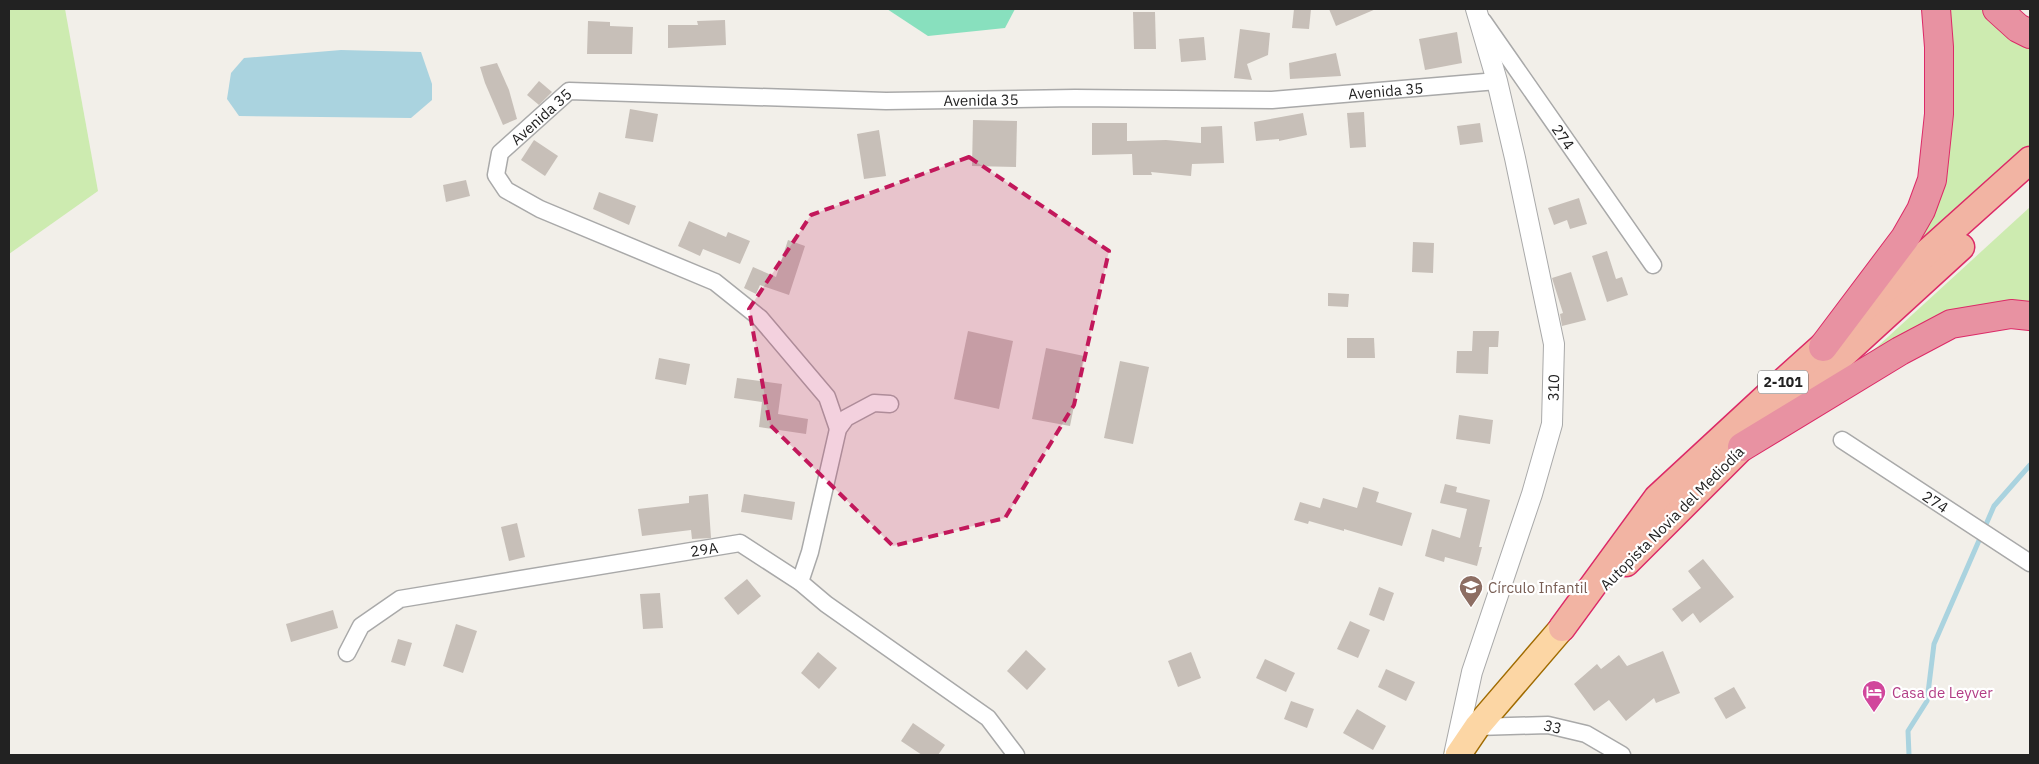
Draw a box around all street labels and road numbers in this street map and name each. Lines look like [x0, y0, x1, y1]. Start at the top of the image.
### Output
street label: Avenida 35 [1347, 78, 1424, 103]
street label: Avenida 35 [507, 84, 575, 149]
street label: Avenida 35 [943, 89, 1019, 110]
street label: 274 [1548, 120, 1579, 153]
road number: 2-101 [1758, 371, 1808, 394]
street label: 310 [1543, 374, 1563, 401]
street label: Autopista Novia del Mediodía [1596, 442, 1748, 594]
street label: 274 [1919, 486, 1952, 517]
street label: 29A [689, 537, 720, 561]
street label: 33 [1542, 715, 1564, 737]

